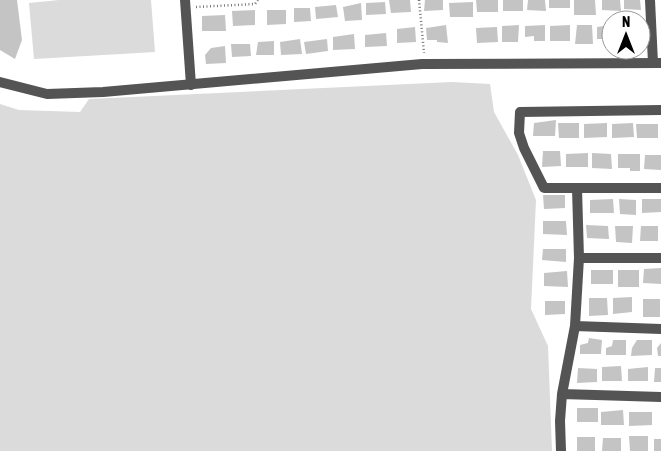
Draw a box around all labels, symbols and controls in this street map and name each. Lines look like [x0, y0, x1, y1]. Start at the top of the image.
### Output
north arrow [601, 10, 651, 60]
text: N [622, 14, 630, 30]

